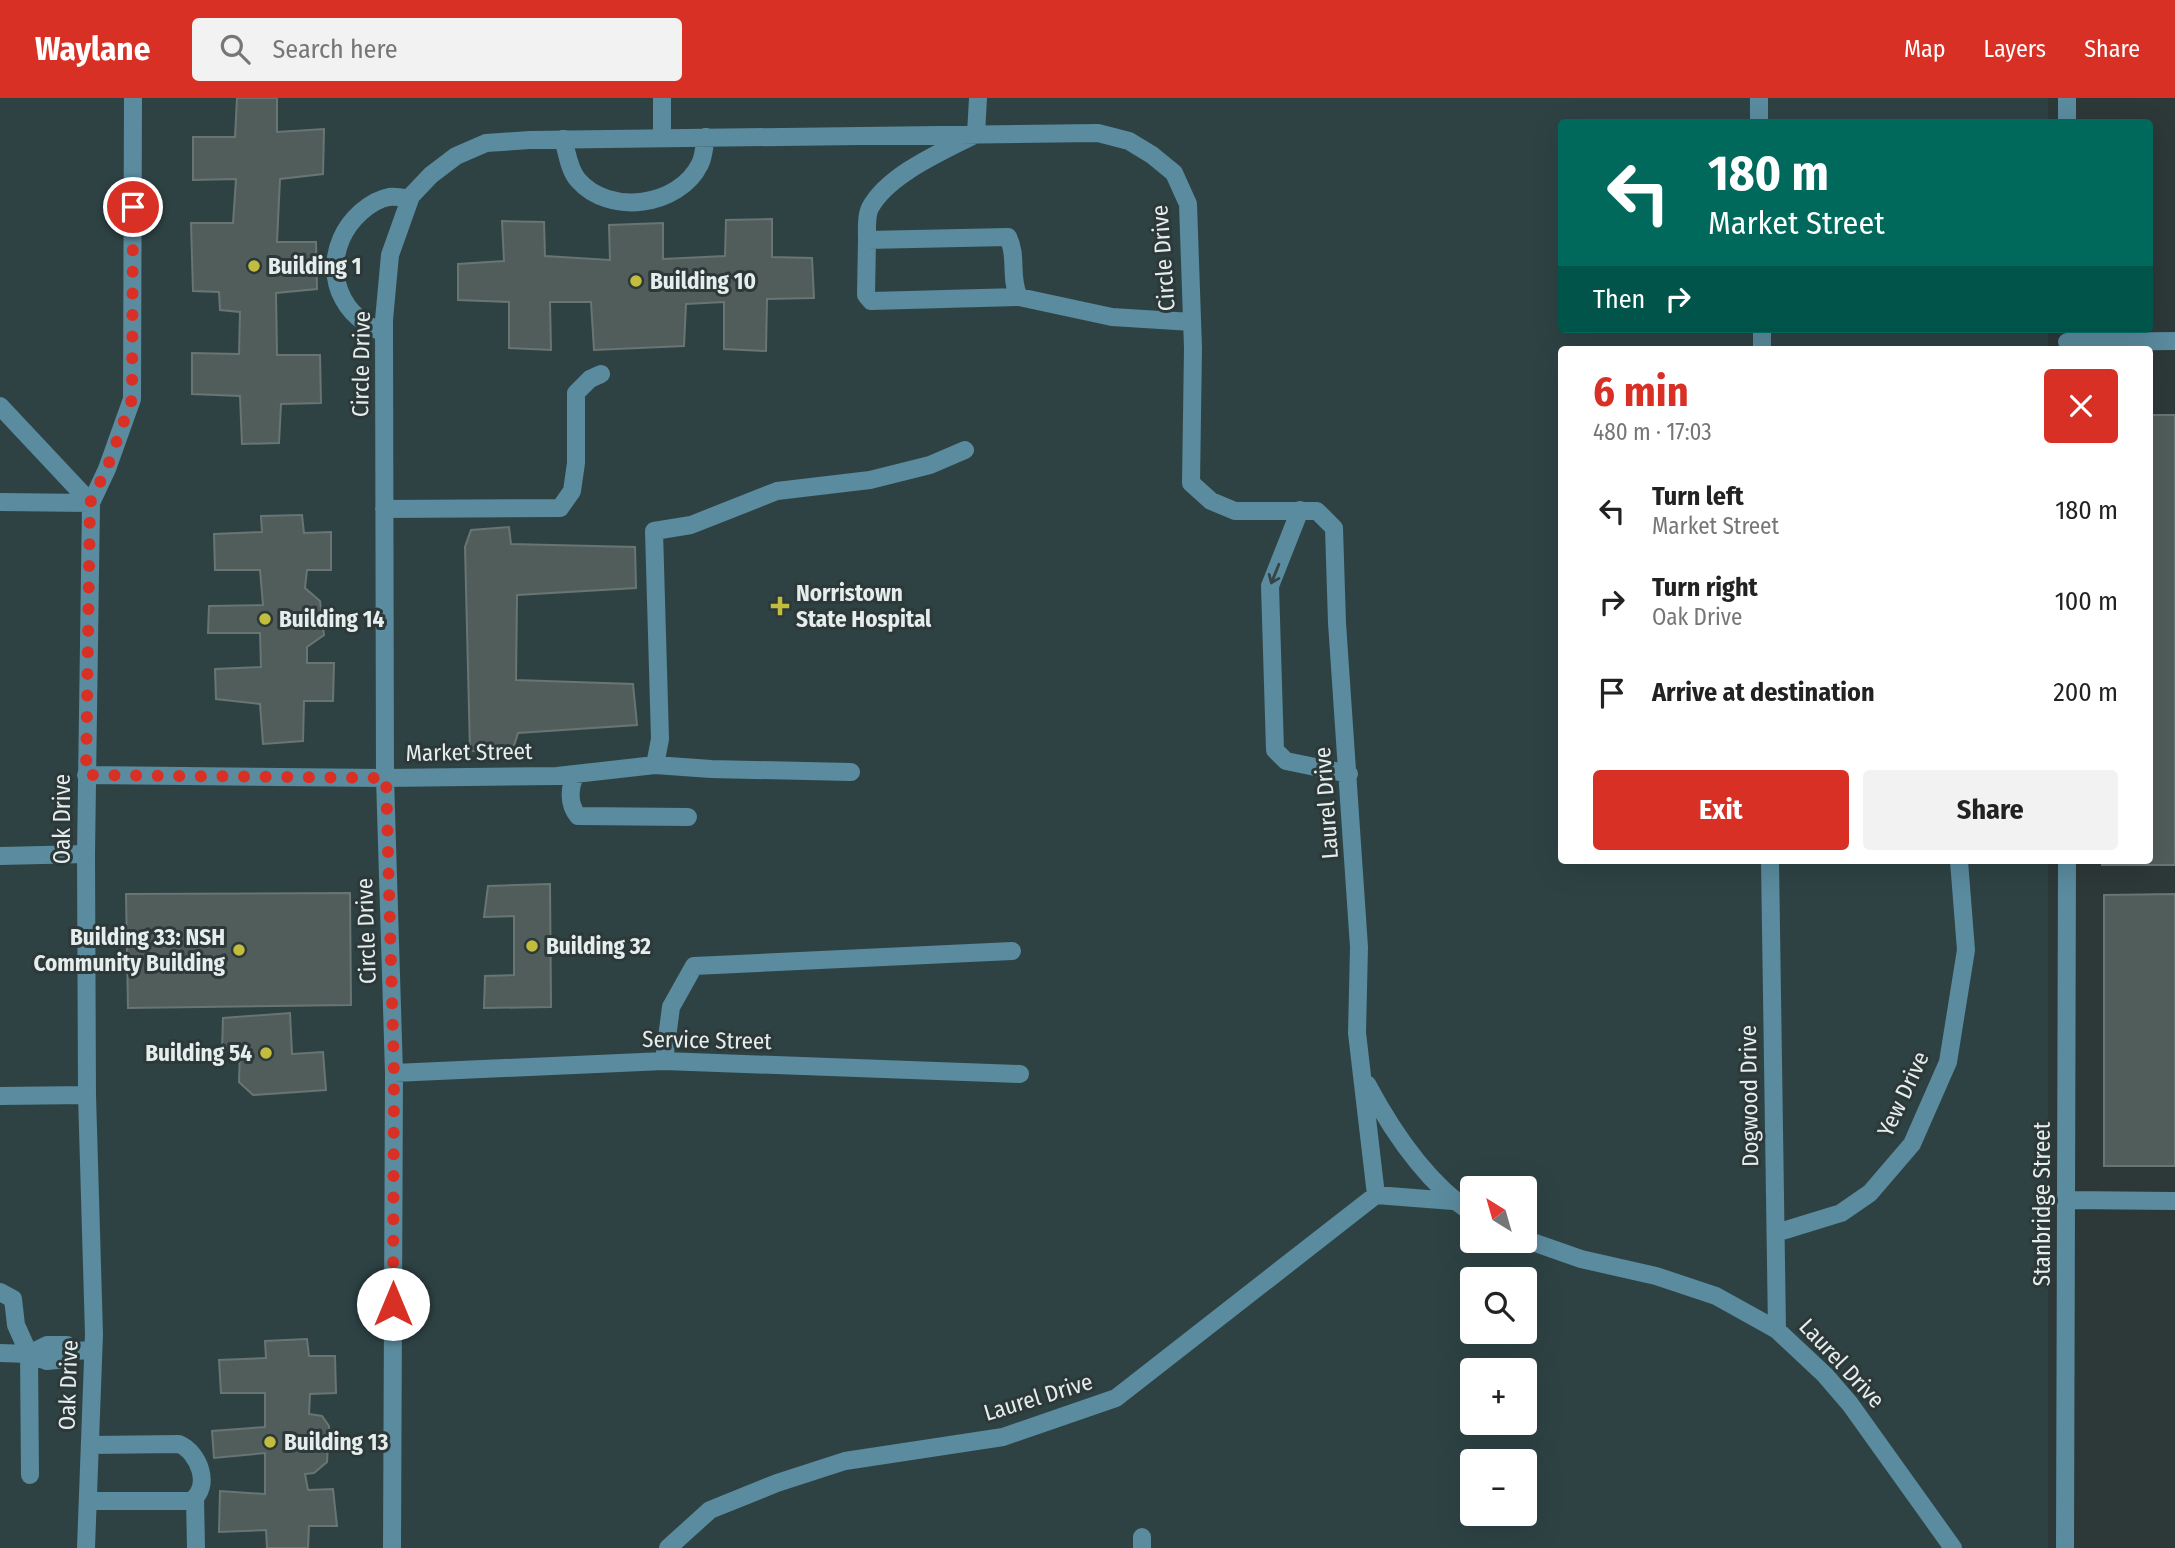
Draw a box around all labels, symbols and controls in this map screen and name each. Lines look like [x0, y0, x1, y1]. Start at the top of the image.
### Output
search box [192, 18, 682, 81]
text: Waylane [35, 29, 150, 69]
icon: search [216, 30, 254, 68]
text: Search here [272, 34, 398, 65]
text: Map [1904, 35, 1946, 63]
text: Layers [1984, 35, 2046, 63]
text: Share [2084, 35, 2140, 63]
text: 180 m [1708, 144, 1829, 203]
icon: left [1593, 147, 1684, 238]
pin [103, 177, 163, 237]
icon: arrive [114, 188, 152, 226]
street label: Circle Drive [1145, 204, 1181, 312]
text: Market Street [1708, 204, 1885, 242]
place label: Building 1 [268, 252, 361, 280]
marker: Building 1 [246, 258, 262, 274]
place label: Building 10 [650, 267, 756, 295]
marker: Building 10 [628, 273, 644, 289]
icon: right [1659, 280, 1697, 318]
text: Then [1593, 284, 1645, 315]
street label: Circle Drive [346, 311, 376, 417]
text: 6 min [1593, 367, 1689, 417]
button: close [2044, 369, 2118, 443]
text: 480 m · 17:03 [1593, 418, 1712, 446]
text: Turn left [1652, 481, 1744, 512]
icon: left [1593, 492, 1631, 530]
text: 180 m [2055, 495, 2118, 526]
text: Market Street [1652, 512, 1779, 540]
one-way arrow [1267, 562, 1280, 584]
text: Turn right [1652, 572, 1758, 603]
place label: Norristown State Hospital [796, 579, 932, 633]
icon: right [1593, 583, 1631, 621]
text: 100 m [2055, 586, 2118, 617]
marker: Norristown State Hospital [770, 596, 790, 616]
text: Oak Drive [1652, 603, 1742, 631]
place label: Building 14 [279, 605, 384, 633]
marker: Building 14 [257, 611, 273, 627]
icon: arrive [1593, 674, 1631, 712]
text: Arrive at destination [1652, 677, 1875, 708]
text: 200 m [2053, 677, 2118, 708]
street label: Market Street [405, 737, 533, 767]
street label: Laurel Drive [1308, 746, 1344, 860]
button: Exit [1593, 770, 1849, 850]
button: Share [1863, 770, 2118, 850]
street label: Oak Drive [48, 774, 76, 864]
street label: Circle Drive [350, 877, 382, 985]
place label: Building 33: NSH Community Building [33, 923, 226, 977]
place label: Building 32 [546, 932, 651, 960]
marker: Building 32 [524, 938, 540, 954]
marker: Building 33: NSH Community Building [231, 942, 247, 958]
street label: Service Street [642, 1025, 772, 1055]
street label: Dogwood Drive [1734, 1025, 1764, 1167]
place label: Building 54 [145, 1039, 252, 1067]
marker: Building 54 [258, 1045, 274, 1061]
street label: Yew Drive [1871, 1047, 1935, 1141]
street label: Stanbridge Street [2028, 1121, 2056, 1286]
north arrow [1460, 1176, 1536, 1253]
map controls [1460, 1176, 1537, 1526]
position arrow [356, 1267, 430, 1341]
button: search [1460, 1267, 1537, 1344]
street label: Laurel Drive [1793, 1312, 1891, 1414]
street label: Oak Drive [52, 1339, 84, 1431]
button: + [1460, 1358, 1537, 1435]
street label: Laurel Drive [980, 1367, 1096, 1427]
place label: Building 13 [284, 1428, 388, 1456]
marker: Building 13 [262, 1434, 278, 1450]
button: − [1460, 1449, 1537, 1526]

